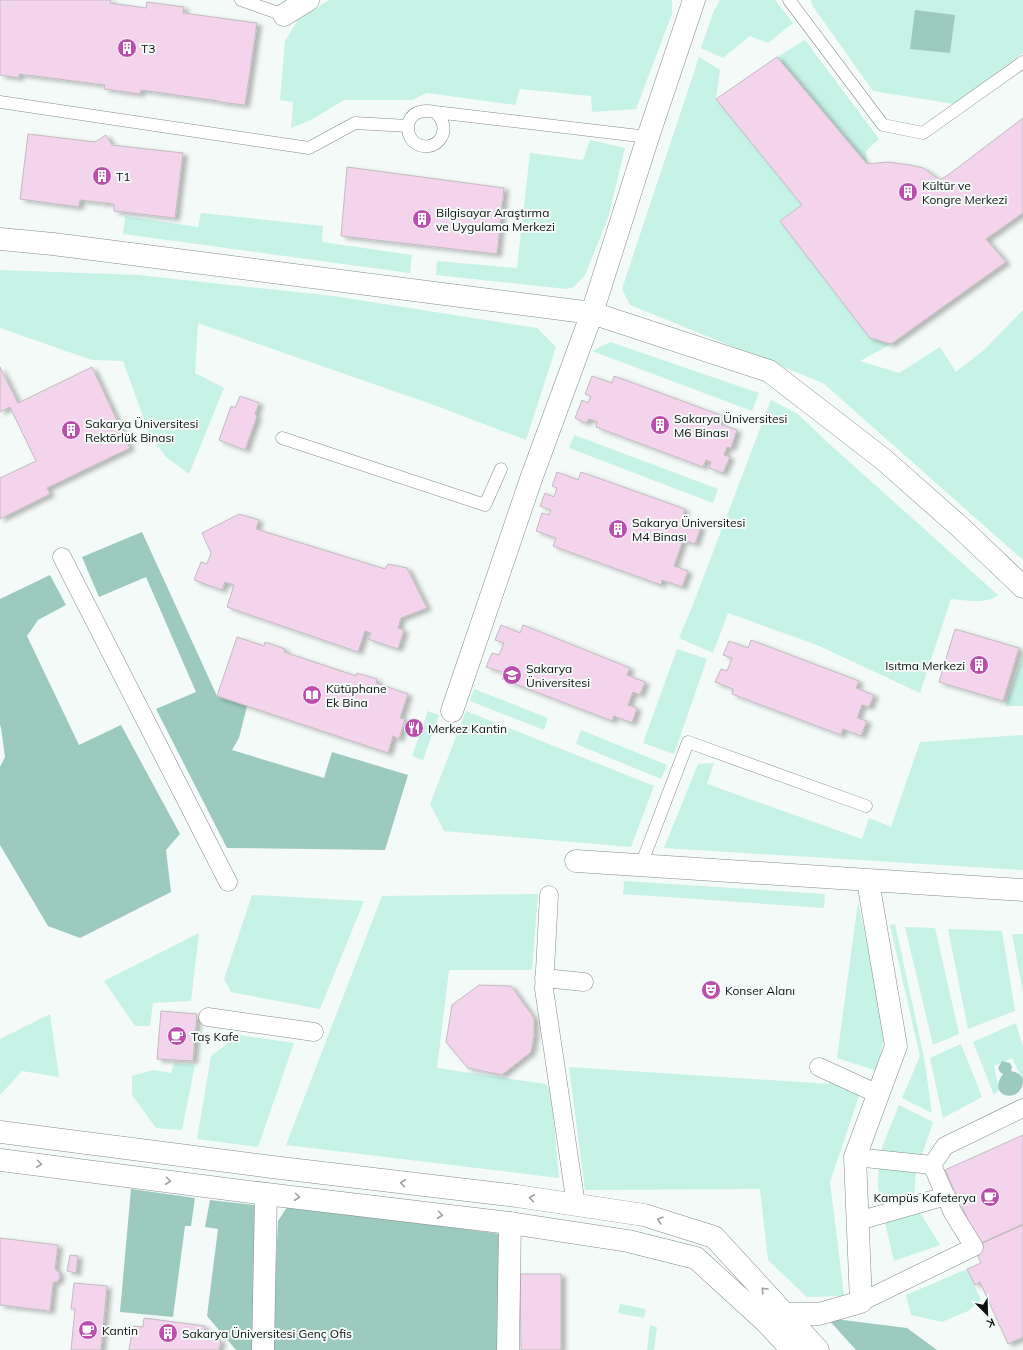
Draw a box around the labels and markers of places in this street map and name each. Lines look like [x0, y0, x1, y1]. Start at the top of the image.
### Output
building icon: T3 [116, 37, 138, 59]
place label: T3 [141, 41, 155, 56]
building icon: T1 [91, 165, 113, 187]
place label: T1 [116, 169, 130, 184]
place label: Kültür ve Kongre Merkezi [922, 178, 1007, 207]
building icon: Kültür ve Kongre Merkezi [897, 181, 919, 203]
place label: Bilgisayar Araştırma ve Uygulama Merkezi [436, 205, 555, 234]
building icon: Bilgisayar Araştırma ve Uygulama Merkezi [411, 208, 433, 230]
place label: Sakarya Üniversitesi M6 Binası [674, 411, 787, 440]
building icon: Sakarya Üniversitesi M6 Binası [649, 414, 671, 436]
place label: Sakarya Üniversitesi Rektörlük Binası [85, 416, 198, 445]
building icon: Sakarya Üniversitesi Rektörlük Binası [60, 419, 82, 441]
place label: Sakarya Üniversitesi M4 Binası [632, 515, 745, 544]
building icon: Sakarya Üniversitesi M4 Binası [607, 518, 629, 540]
building icon: Isıtma Merkezi [968, 654, 990, 676]
place label: Isıtma Merkezi [885, 658, 965, 673]
place label: Sakarya Üniversitesi [526, 661, 590, 690]
school or university icon: Sakarya Üniversitesi [501, 664, 523, 686]
place label: Kütüphane Ek Bina [326, 681, 387, 710]
library icon: Kütüphane Ek Bina [301, 684, 323, 706]
restaurant icon: Merkez Kantin [403, 717, 425, 739]
place label: Merkez Kantin [428, 721, 507, 736]
theatre icon: Konser Alanı [700, 979, 722, 1001]
place label: Konser Alanı [725, 983, 795, 998]
cafe icon: Taş Kafe [166, 1025, 188, 1047]
place label: Taş Kafe [191, 1029, 239, 1044]
cafe icon: Kampüs Kafeterya [979, 1186, 1001, 1208]
place label: Kampüs Kafeterya [873, 1190, 976, 1205]
cafe icon: Kantin [77, 1319, 99, 1341]
building icon: Sakarya Üniversitesi Genç Ofis [157, 1322, 179, 1344]
place label: Kantin [102, 1323, 138, 1338]
place label: Sakarya Üniversitesi Genç Ofis [182, 1326, 352, 1341]

